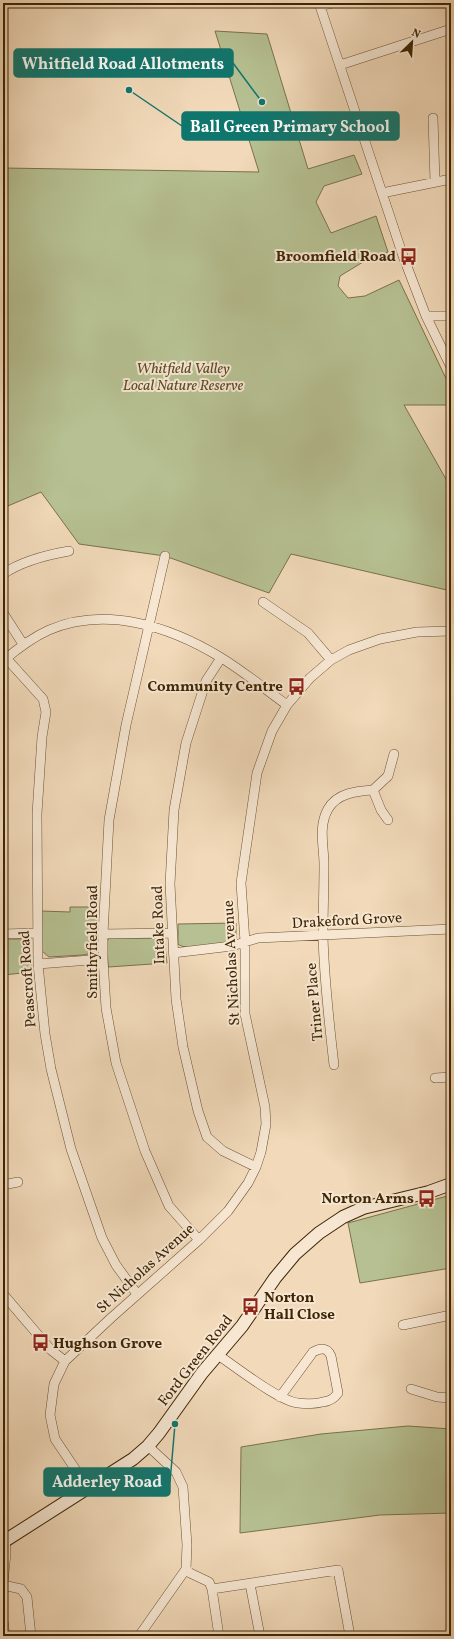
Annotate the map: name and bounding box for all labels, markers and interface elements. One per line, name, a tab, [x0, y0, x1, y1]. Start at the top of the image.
north arrow	[392, 22, 432, 62]
text: N	[409, 26, 422, 43]
callout: Whitfield Road Allotments	[14, 49, 233, 77]
text: Whitfield Road Allotments	[22, 54, 224, 76]
callout: Ball Green Primary School	[182, 112, 399, 140]
text: Ball Green Primary School	[190, 117, 391, 139]
bus stop icon: Broomfield Road	[399, 246, 419, 266]
place label: Broomfield Road	[276, 247, 396, 268]
park label: Whitfield Valley Local Nature Reserve	[123, 359, 244, 397]
bus stop icon: Community Centre	[286, 676, 306, 696]
place label: Community Centre	[147, 677, 283, 698]
street label: Smithyfield Road	[83, 885, 104, 999]
street label: Intake Road	[148, 885, 171, 965]
street label: St Nicholas Avenue	[219, 900, 246, 1026]
street label: Drakeford Grove	[291, 908, 403, 935]
street label: Peascroft Road	[15, 929, 42, 1028]
street label: Triner Place	[302, 962, 329, 1042]
bus stop icon: Norton Arms	[417, 1188, 437, 1208]
place label: Norton Arms	[321, 1189, 414, 1210]
street label: St Nicholas Avenue	[92, 1219, 200, 1319]
place label: Norton Hall Close	[264, 1288, 335, 1326]
bus stop icon: Norton Hall Close	[241, 1296, 261, 1316]
street label: Ford Green Road	[154, 1311, 239, 1411]
bus stop icon: Hughson Grove	[30, 1333, 50, 1353]
place label: Hughson Grove	[53, 1334, 162, 1355]
callout: Adderley Road	[44, 1468, 170, 1496]
text: Adderley Road	[52, 1472, 162, 1494]

